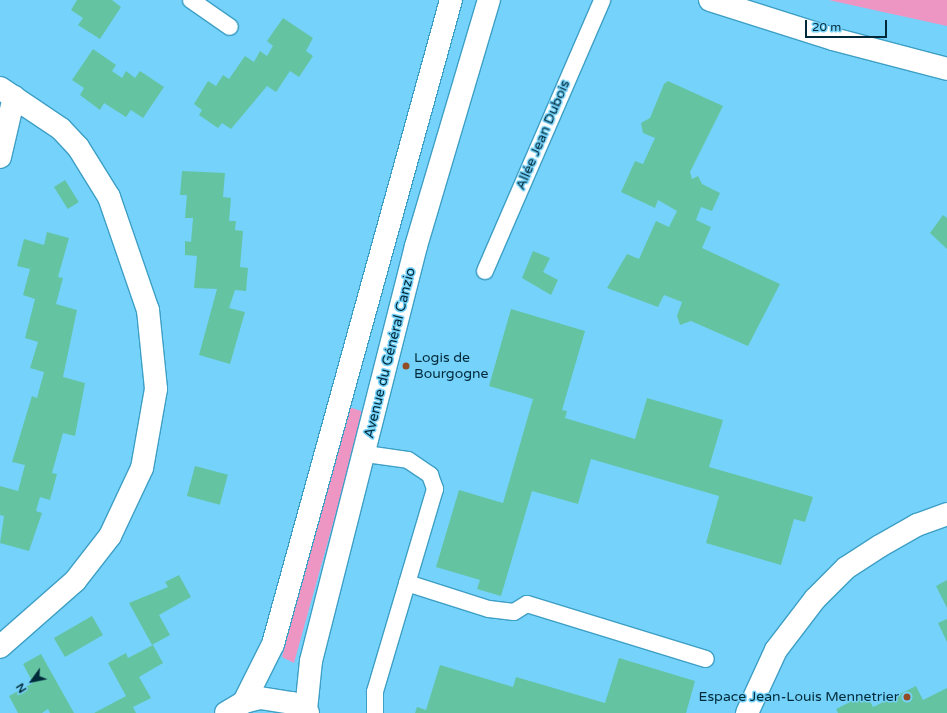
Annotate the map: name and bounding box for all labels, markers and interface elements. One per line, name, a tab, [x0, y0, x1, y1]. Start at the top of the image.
scale bar	[807, 12, 889, 38]
text: 20 m	[812, 20, 841, 34]
street label: Allée Jean Dubois	[512, 78, 574, 192]
street label: Avenue du Général Canzio	[361, 266, 419, 440]
place label: Logis de Bourgogne	[414, 350, 488, 382]
marker: Logis de Bourgogne	[401, 361, 411, 371]
north arrow	[12, 661, 52, 701]
text: N	[14, 681, 29, 695]
place label: Espace Jean-Louis Mennetrier	[699, 689, 899, 705]
marker: Espace Jean-Louis Mennetrier	[902, 692, 912, 702]

